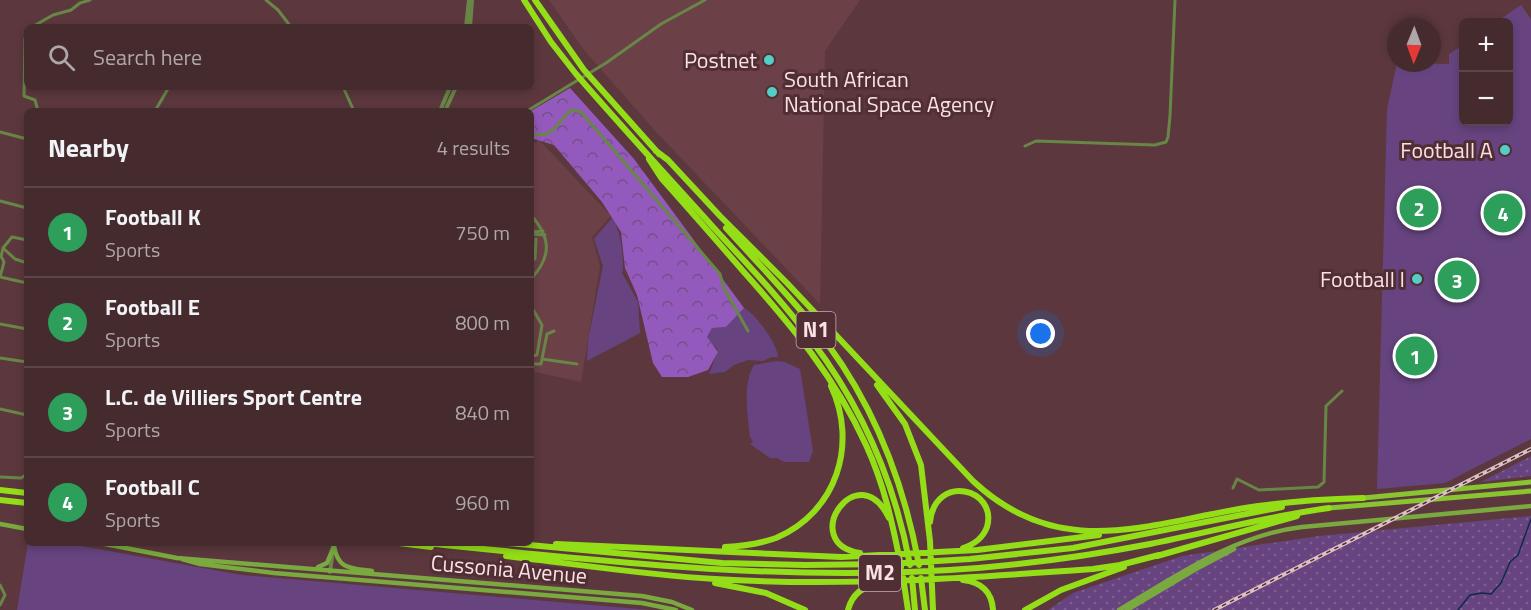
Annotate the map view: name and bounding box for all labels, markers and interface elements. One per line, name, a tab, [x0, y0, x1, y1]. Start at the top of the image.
north arrow	[1387, 18, 1441, 72]
map controls	[1459, 18, 1513, 126]
button: +	[1459, 18, 1513, 72]
search box	[24, 24, 534, 90]
text: Search here	[93, 40, 202, 74]
icon: search	[45, 41, 78, 74]
place label: Postnet	[684, 43, 757, 77]
marker: Postnet	[762, 53, 776, 67]
place label: South African National Space Agency	[784, 62, 994, 121]
button: −	[1459, 72, 1513, 126]
marker: South African National Space Agency	[765, 85, 779, 99]
text: Nearby	[48, 128, 129, 167]
text: 4 results	[437, 132, 510, 163]
place label: Football A	[1400, 133, 1493, 167]
marker: Football A	[1498, 143, 1512, 157]
pin: 2	[1400, 186, 1438, 230]
pin: 4	[1484, 190, 1522, 236]
text: Football K	[105, 200, 201, 234]
text: 1	[62, 217, 73, 248]
text: 750 m	[455, 217, 510, 248]
text: Sports	[105, 234, 160, 265]
pin: 3	[1438, 258, 1476, 302]
place label: Football I	[1320, 262, 1405, 296]
marker: Football I	[1410, 272, 1424, 286]
text: Football E	[105, 290, 200, 324]
text: 2	[62, 307, 73, 338]
text: 800 m	[455, 307, 510, 338]
road number: N1	[796, 312, 836, 348]
your location	[1026, 319, 1055, 348]
text: Sports	[105, 324, 160, 355]
pin: 1	[1396, 334, 1434, 378]
text: L.C. de Villiers Sport Centre	[105, 380, 362, 414]
text: 3	[62, 397, 73, 428]
text: 840 m	[455, 397, 510, 428]
text: Sports	[105, 414, 160, 445]
text: Football C	[105, 470, 200, 504]
text: 4	[62, 487, 73, 518]
text: 960 m	[455, 487, 510, 518]
text: Sports	[105, 504, 160, 535]
street label: Cussonia Avenue	[429, 545, 589, 593]
road number: M2	[859, 555, 901, 591]

